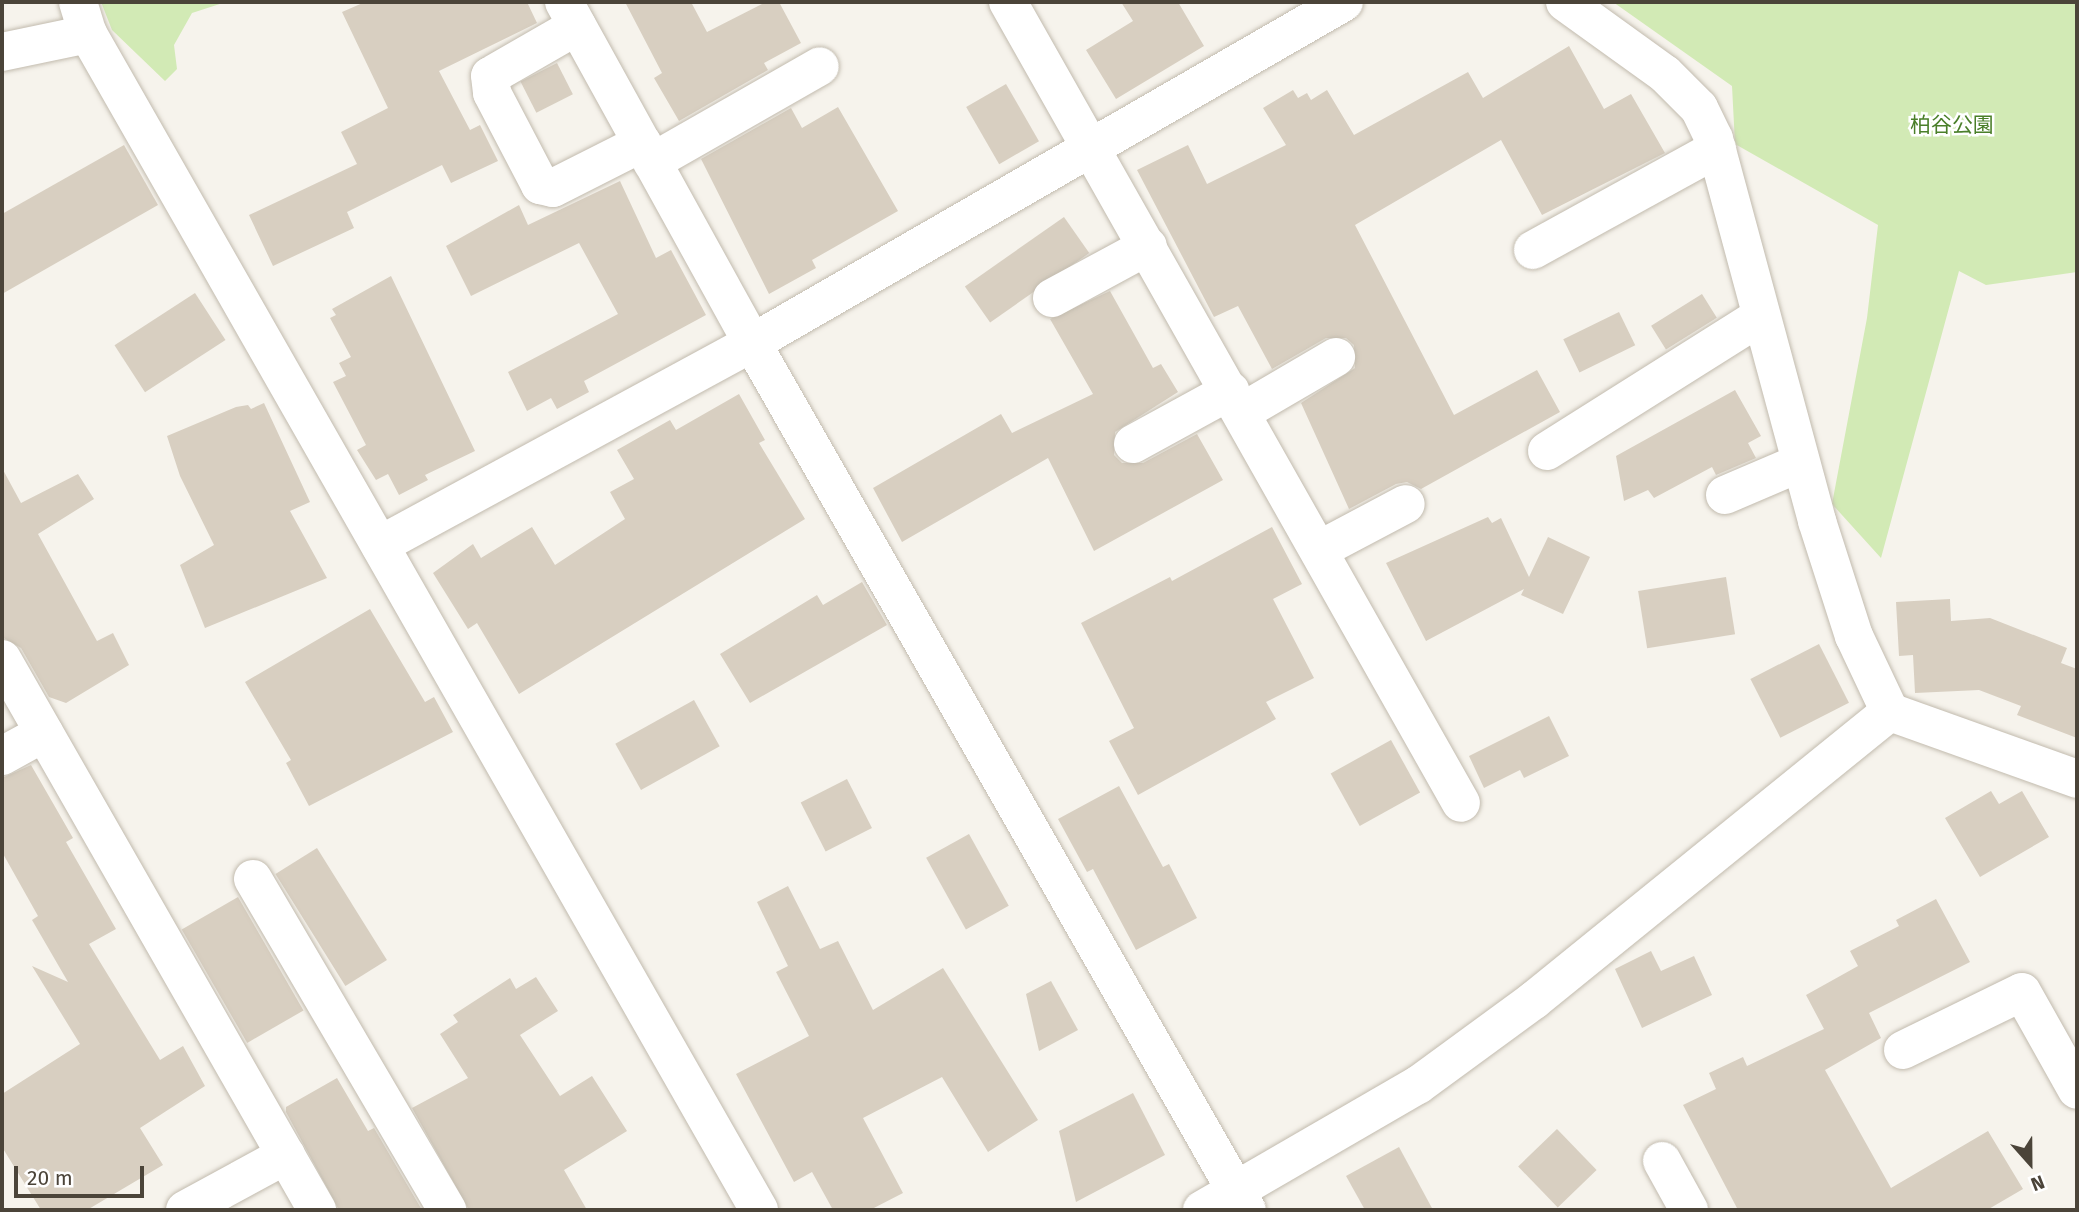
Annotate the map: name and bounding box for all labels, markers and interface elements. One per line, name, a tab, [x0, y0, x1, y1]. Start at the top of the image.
park label: 柏谷公園	[1910, 112, 1994, 138]
north arrow	[1995, 1128, 2065, 1198]
scale bar	[18, 1152, 147, 1196]
text: 20 m	[27, 1165, 73, 1191]
text: N	[2028, 1170, 2048, 1196]

